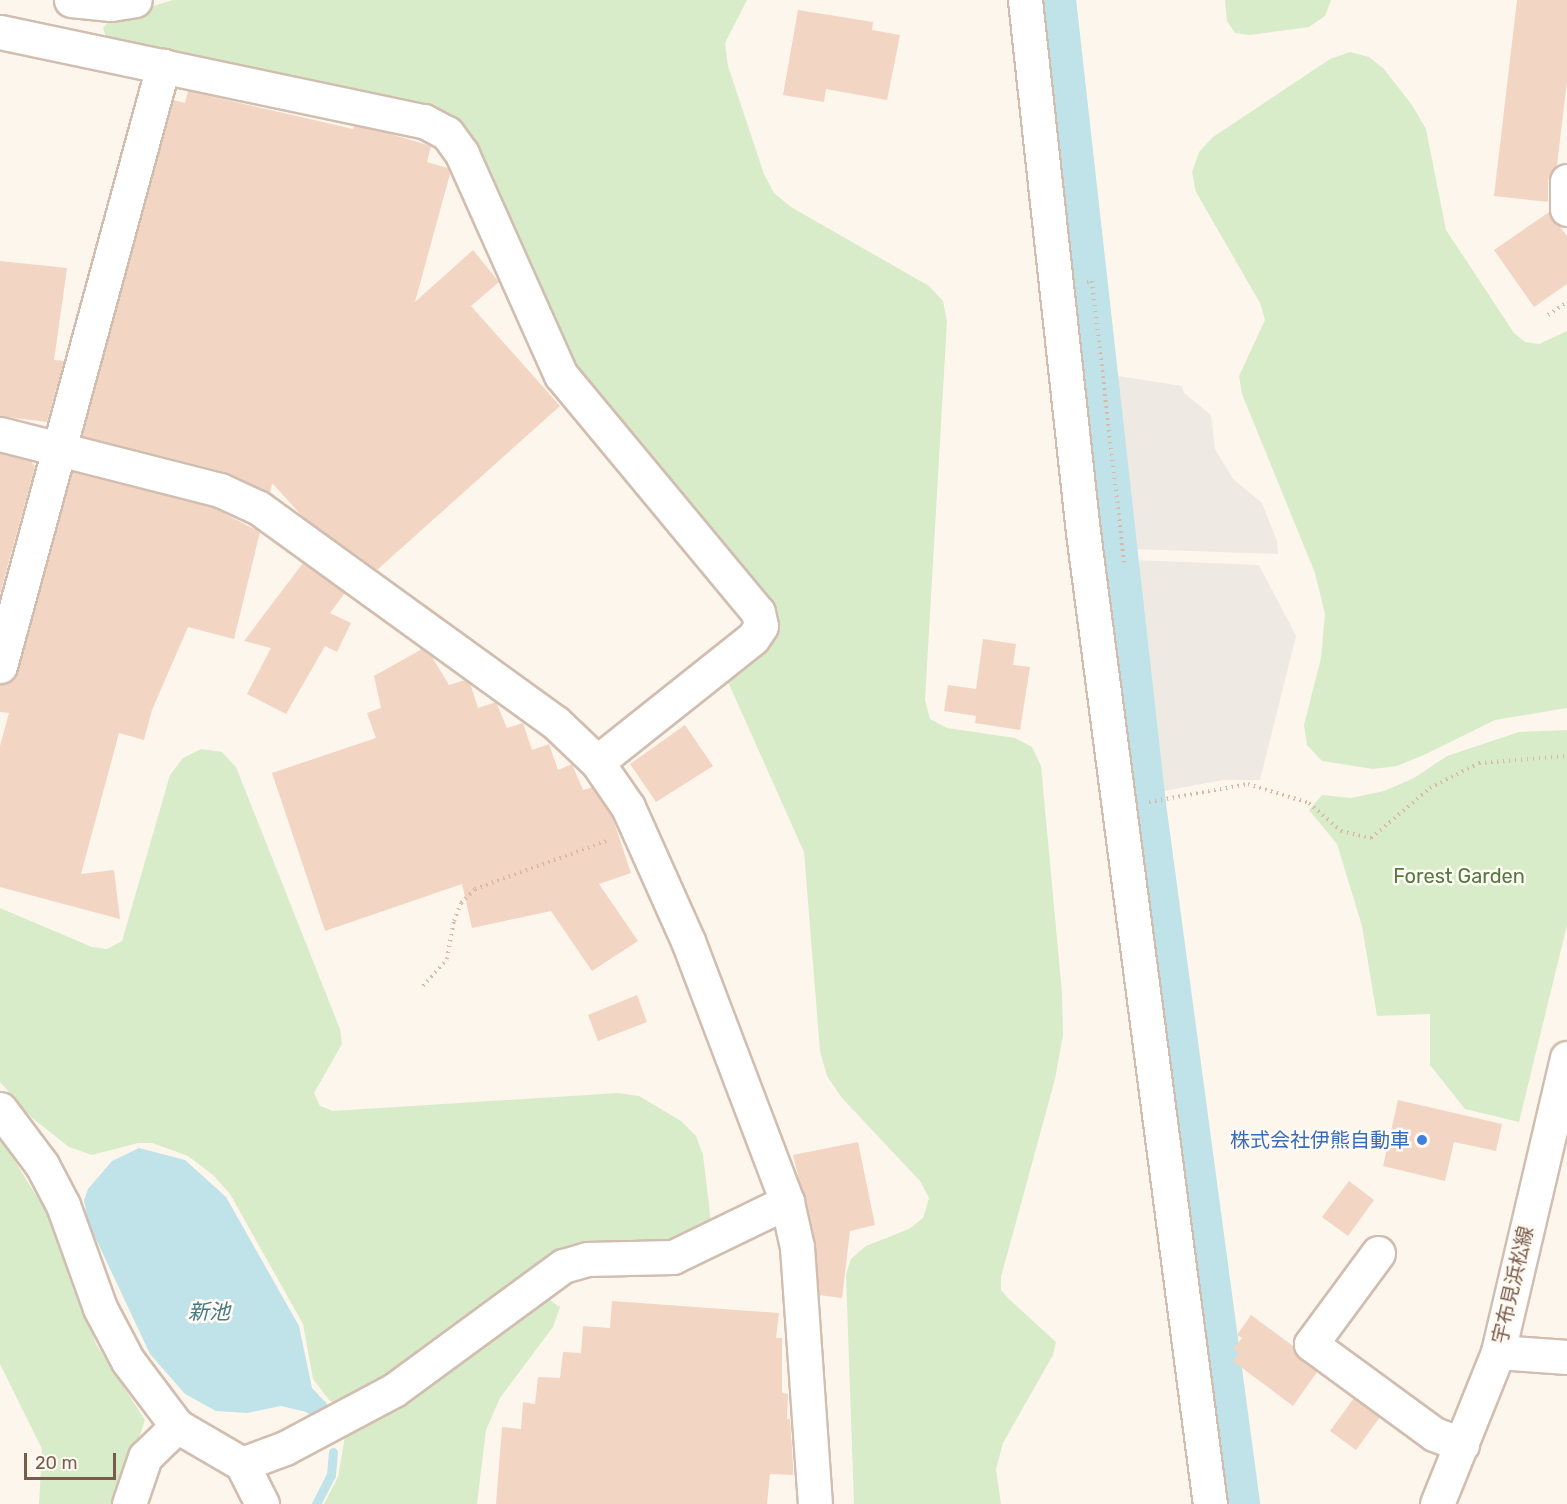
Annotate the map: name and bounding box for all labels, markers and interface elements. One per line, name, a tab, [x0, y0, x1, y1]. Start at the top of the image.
park label: Forest Garden	[1393, 864, 1525, 888]
place label: 株式会社伊熊自動車	[1230, 1128, 1410, 1152]
marker: 株式会社伊熊自動車	[1415, 1133, 1429, 1147]
street label: 宇布見浜松線	[1488, 1224, 1538, 1346]
water label: 新池	[188, 1299, 230, 1325]
scale bar	[27, 1441, 118, 1479]
text: 20 m	[35, 1452, 77, 1474]

